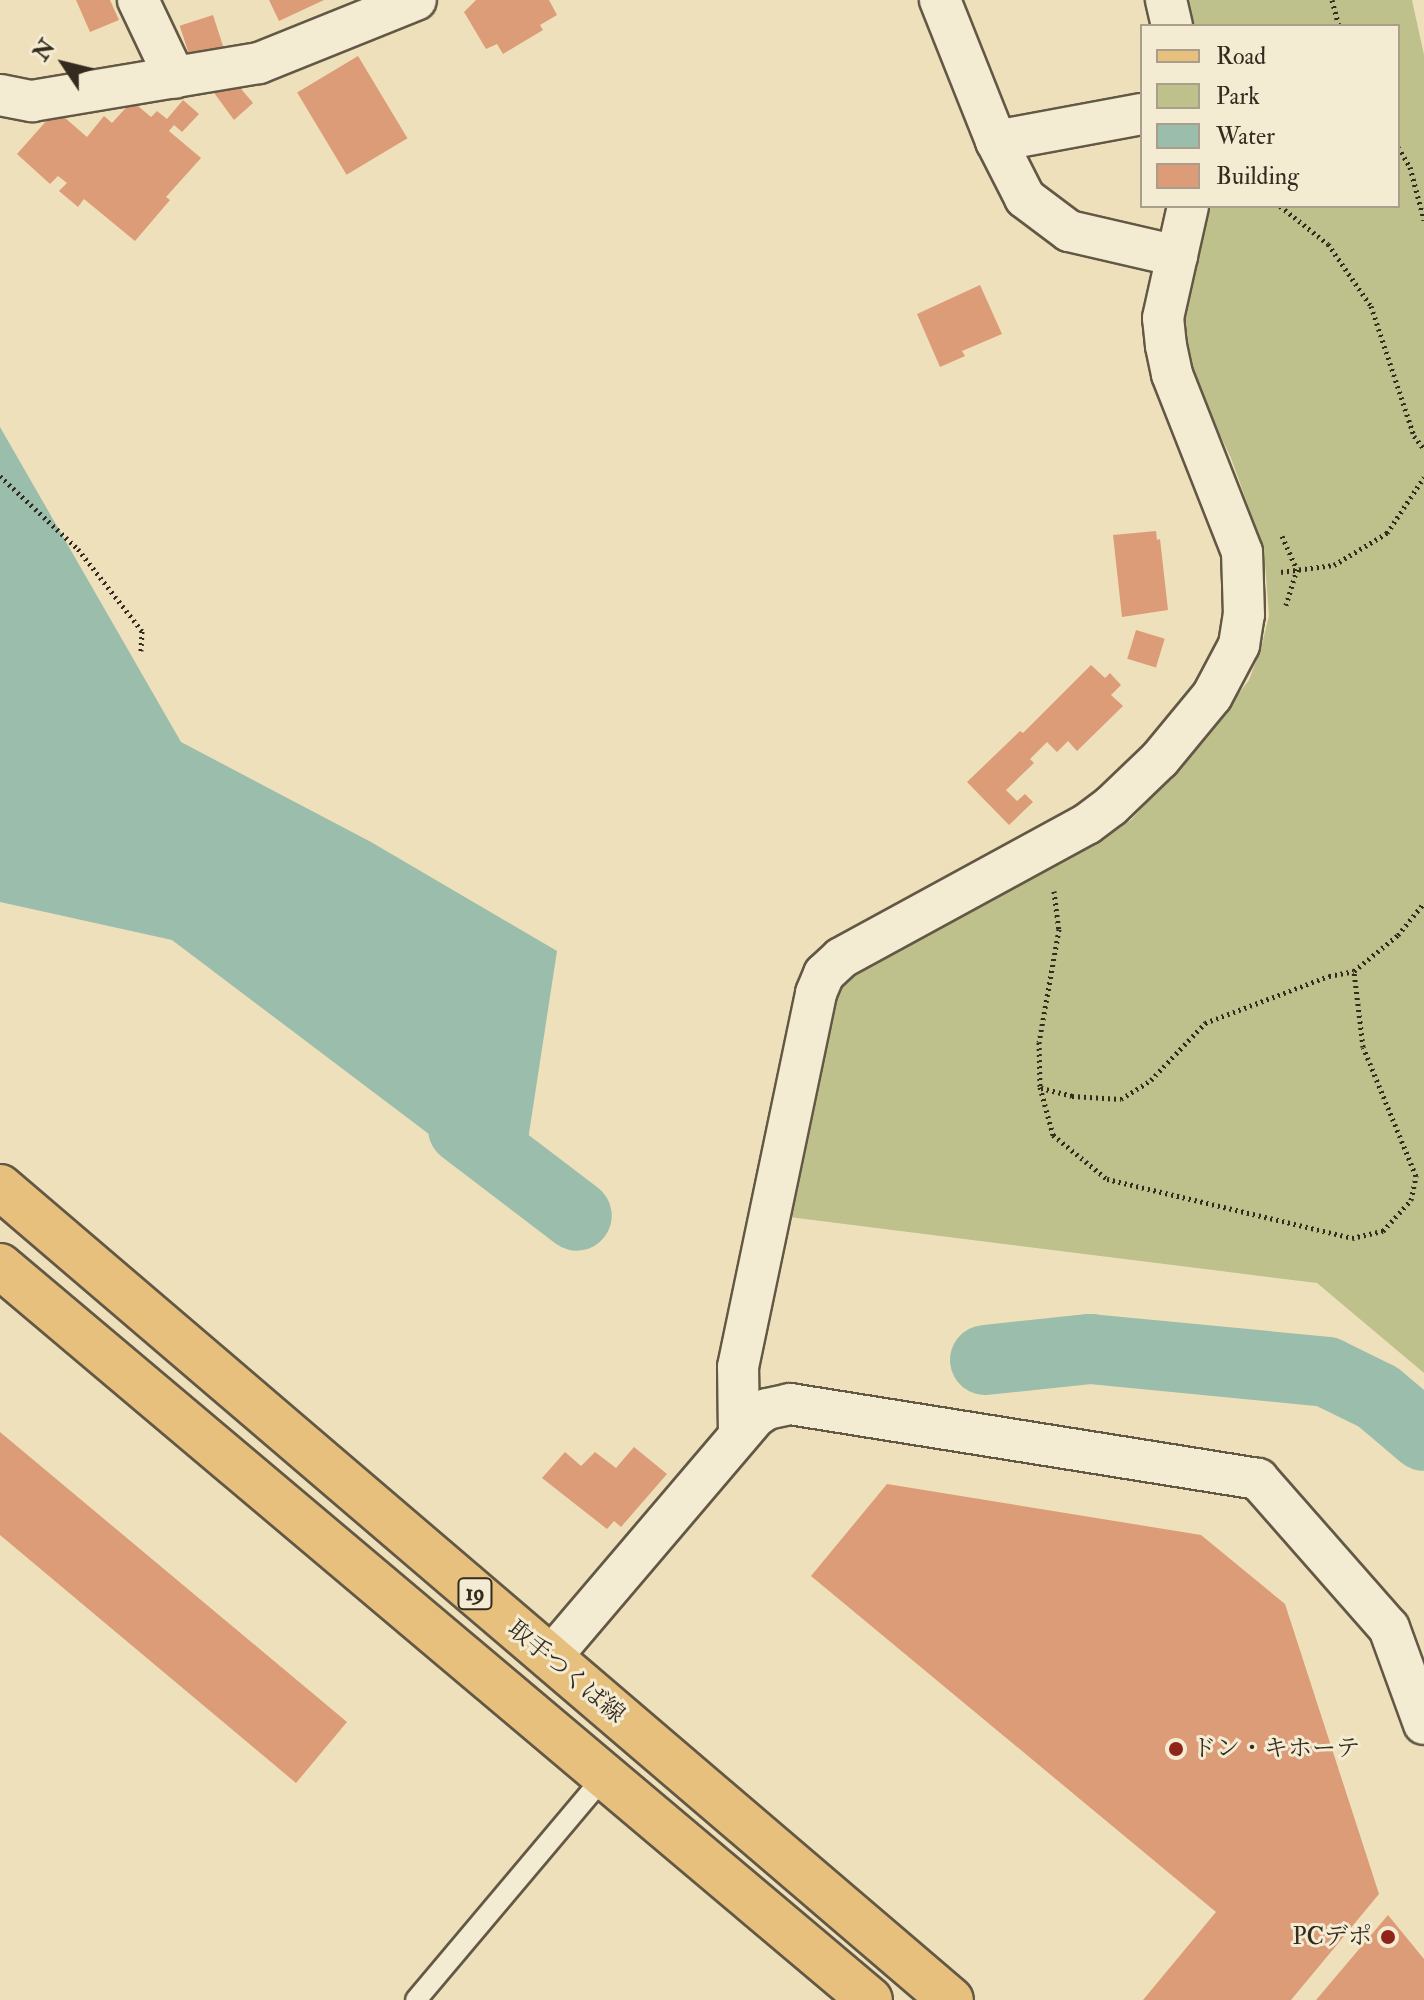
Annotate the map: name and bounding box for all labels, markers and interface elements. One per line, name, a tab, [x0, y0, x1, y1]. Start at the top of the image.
north arrow	[24, 24, 104, 104]
legend	[1140, 24, 1400, 208]
text: N	[27, 34, 61, 66]
text: Road	[1216, 41, 1266, 72]
text: Park	[1216, 81, 1260, 112]
text: Water	[1216, 121, 1275, 152]
text: Building	[1216, 161, 1299, 192]
road number: 19	[457, 1576, 493, 1612]
street label: 取手つくば線	[502, 1615, 630, 1729]
place label: ドン・キホーテ	[1192, 1735, 1360, 1763]
marker: ドン・キホーテ	[1167, 1740, 1185, 1758]
place label: PCデポ	[1292, 1923, 1372, 1951]
marker: PCデポ	[1379, 1928, 1397, 1946]

